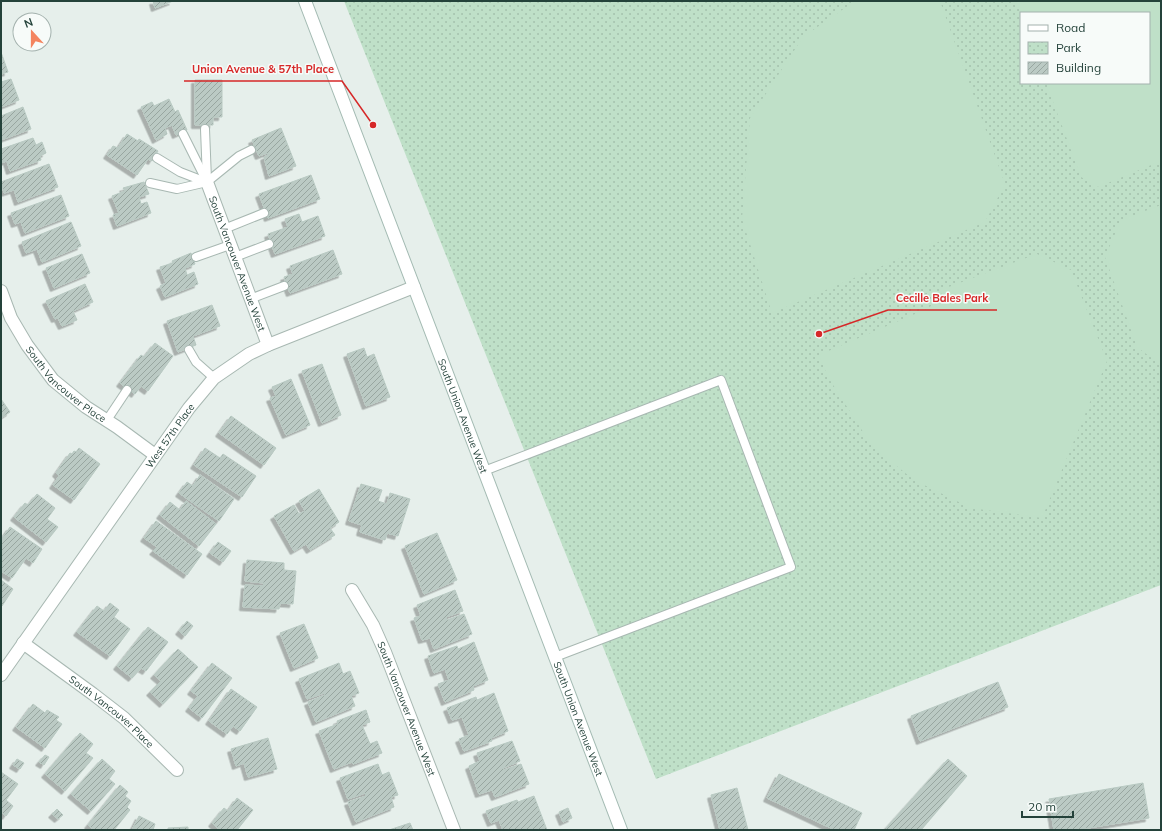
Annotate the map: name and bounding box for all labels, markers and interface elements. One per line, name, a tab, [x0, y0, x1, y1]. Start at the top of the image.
north arrow	[12, 12, 52, 52]
legend	[1020, 12, 1150, 84]
text: N	[22, 15, 35, 31]
text: Road	[1056, 20, 1085, 35]
text: Park	[1056, 40, 1082, 55]
callout: Union Avenue & 57th Place	[184, 58, 342, 81]
text: Building	[1056, 60, 1101, 75]
text: Union Avenue & 57th Place	[192, 62, 334, 76]
street label: South Vancouver Avenue West	[206, 194, 269, 333]
callout: Cecille Bales Park	[888, 287, 997, 310]
text: Cecille Bales Park	[896, 291, 989, 305]
street label: South Vancouver Place	[23, 343, 109, 425]
street label: South Union Avenue West	[435, 357, 491, 475]
street label: West 57th Place	[142, 400, 197, 470]
street label: South Vancouver Avenue West	[375, 639, 439, 778]
street label: South Union Avenue West	[551, 660, 606, 778]
street label: South Vancouver Place	[67, 672, 157, 750]
scale bar	[1022, 793, 1073, 819]
text: 20 m	[1028, 799, 1056, 814]

